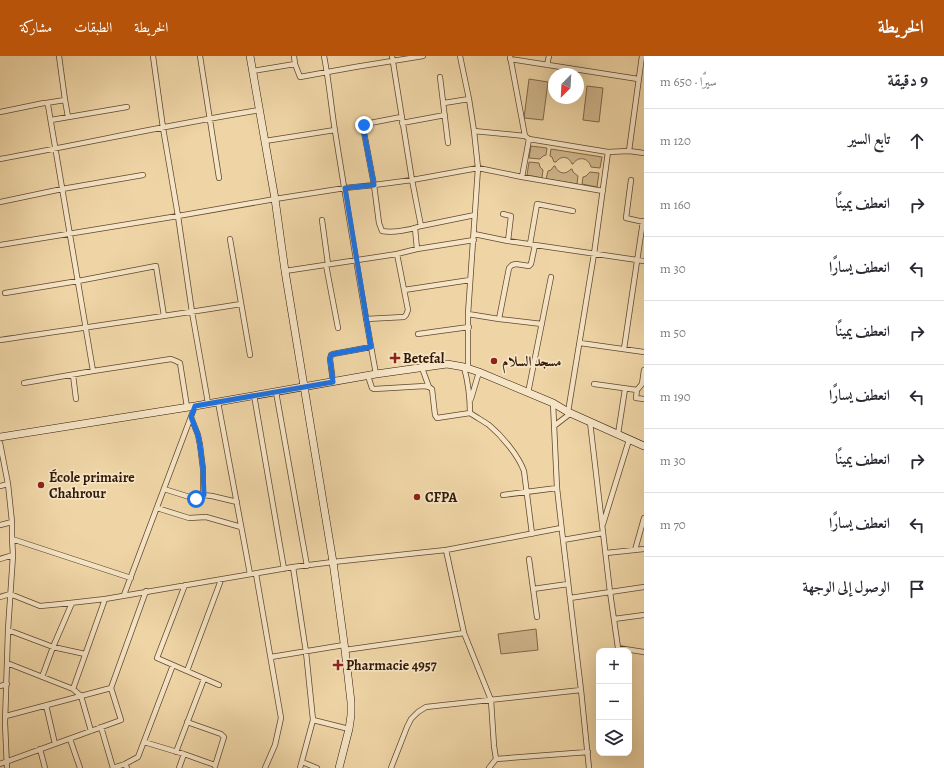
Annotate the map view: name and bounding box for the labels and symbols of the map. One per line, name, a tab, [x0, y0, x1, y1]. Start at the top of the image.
north arrow	[548, 68, 584, 104]
route end	[355, 116, 373, 134]
place label: Betefal	[403, 349, 445, 368]
place label: مسجد السلام	[502, 352, 561, 374]
marker: Betefal	[390, 353, 400, 363]
marker: مسجد السلام	[489, 356, 499, 366]
place label: École primaire Chahrour	[49, 468, 135, 503]
marker: École primaire Chahrour	[36, 480, 46, 490]
place label: CFPA	[425, 488, 458, 507]
route start	[187, 490, 205, 508]
marker: CFPA	[412, 492, 422, 502]
place label: Pharmacie 4957	[346, 656, 437, 675]
marker: Pharmacie 4957	[333, 660, 343, 670]

